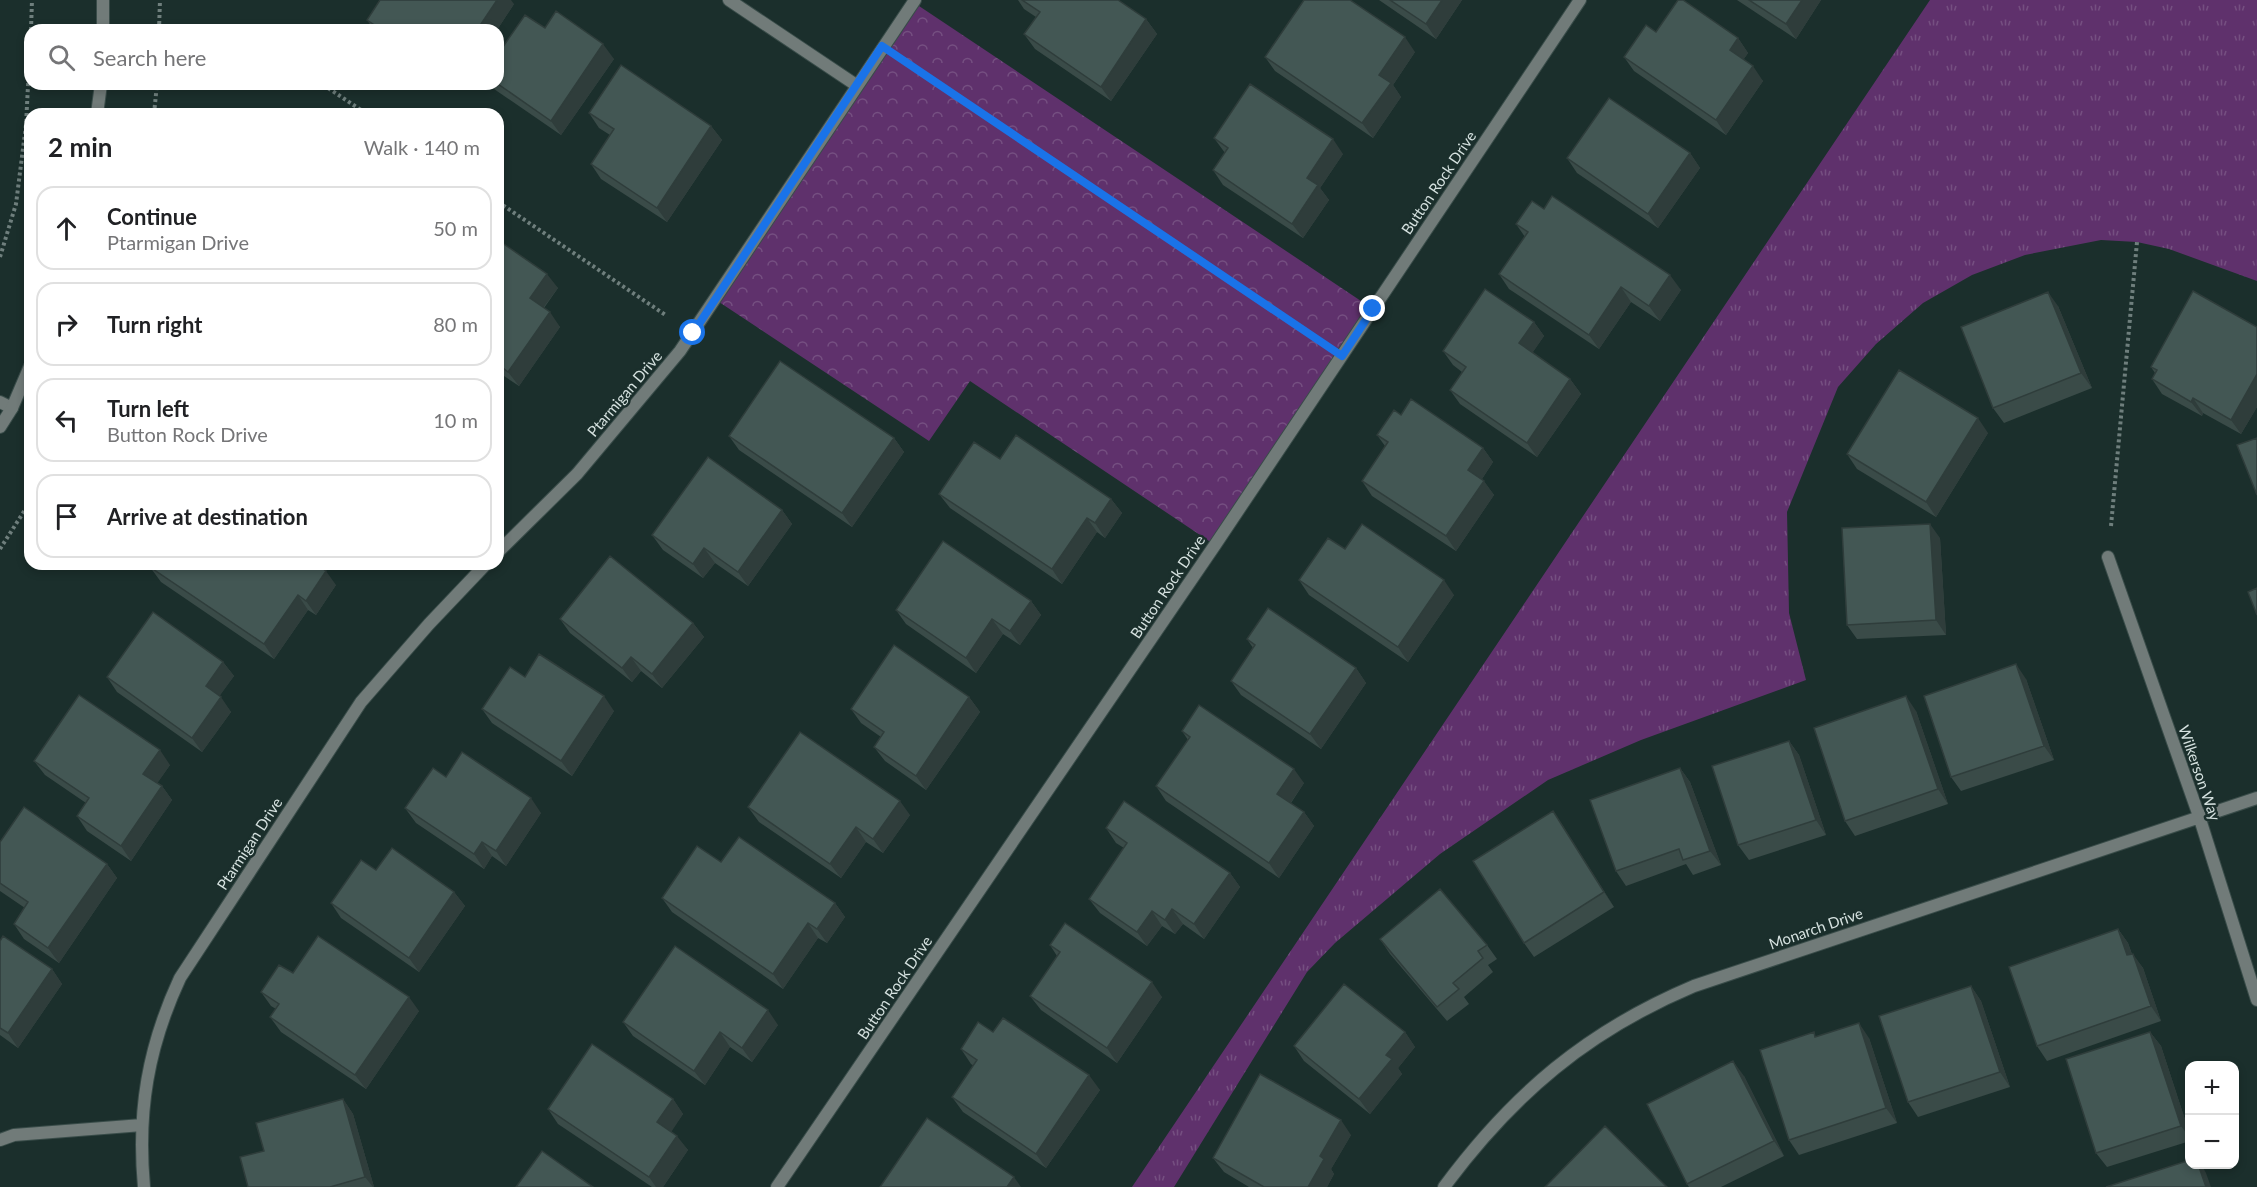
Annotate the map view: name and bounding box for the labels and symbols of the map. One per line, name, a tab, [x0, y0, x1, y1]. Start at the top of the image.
street label: Button Rock Drive	[1397, 127, 1479, 237]
route end	[1359, 295, 1385, 321]
route start	[679, 319, 705, 345]
street label: Ptarmigan Drive	[583, 347, 665, 440]
street label: Button Rock Drive	[1126, 531, 1208, 641]
street label: Wilkerson Way	[2175, 723, 2225, 823]
street label: Ptarmigan Drive	[213, 794, 286, 893]
street label: Monarch Drive	[1766, 904, 1865, 953]
street label: Button Rock Drive	[853, 932, 935, 1042]

